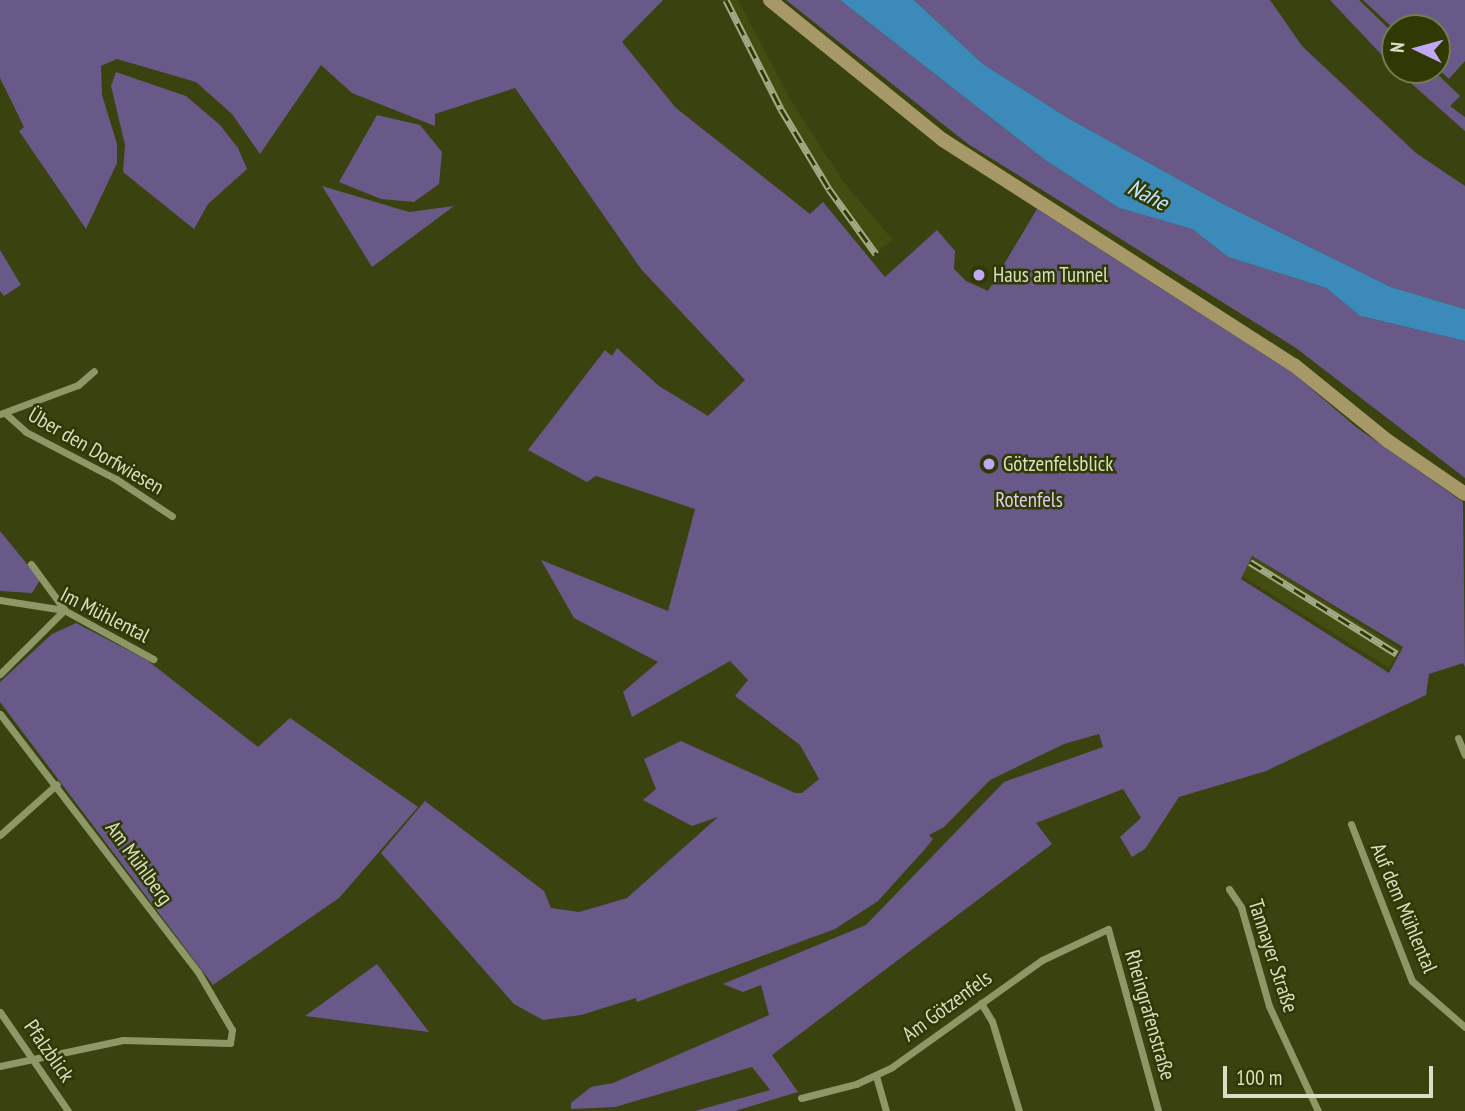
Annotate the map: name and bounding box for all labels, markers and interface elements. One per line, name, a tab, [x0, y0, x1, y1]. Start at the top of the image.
north arrow	[1381, 14, 1451, 84]
text: N	[1385, 41, 1409, 54]
water label: Nahe	[1123, 173, 1173, 217]
place label: Haus am Tunnel	[993, 262, 1109, 288]
marker: Haus am Tunnel	[971, 267, 987, 283]
street label: Über den Dorfwiesen	[24, 402, 168, 500]
place label: Götzenfelsblick	[1003, 451, 1113, 477]
marker: Götzenfelsblick	[981, 456, 997, 472]
park label: Rotenfels	[995, 487, 1063, 513]
street label: Im Mühlental	[56, 582, 154, 648]
street label: Am Mühlberg	[100, 816, 178, 910]
street label: Auf dem Mühlental	[1365, 839, 1443, 977]
street label: Tannayer Straße	[1243, 896, 1303, 1016]
street label: Rheingrafenstraße	[1119, 947, 1181, 1083]
street label: Am Götzenfels	[897, 965, 997, 1047]
street label: Pfalzblick	[19, 1015, 79, 1087]
scale bar	[1227, 1052, 1437, 1096]
text: 100 m	[1236, 1064, 1282, 1091]

